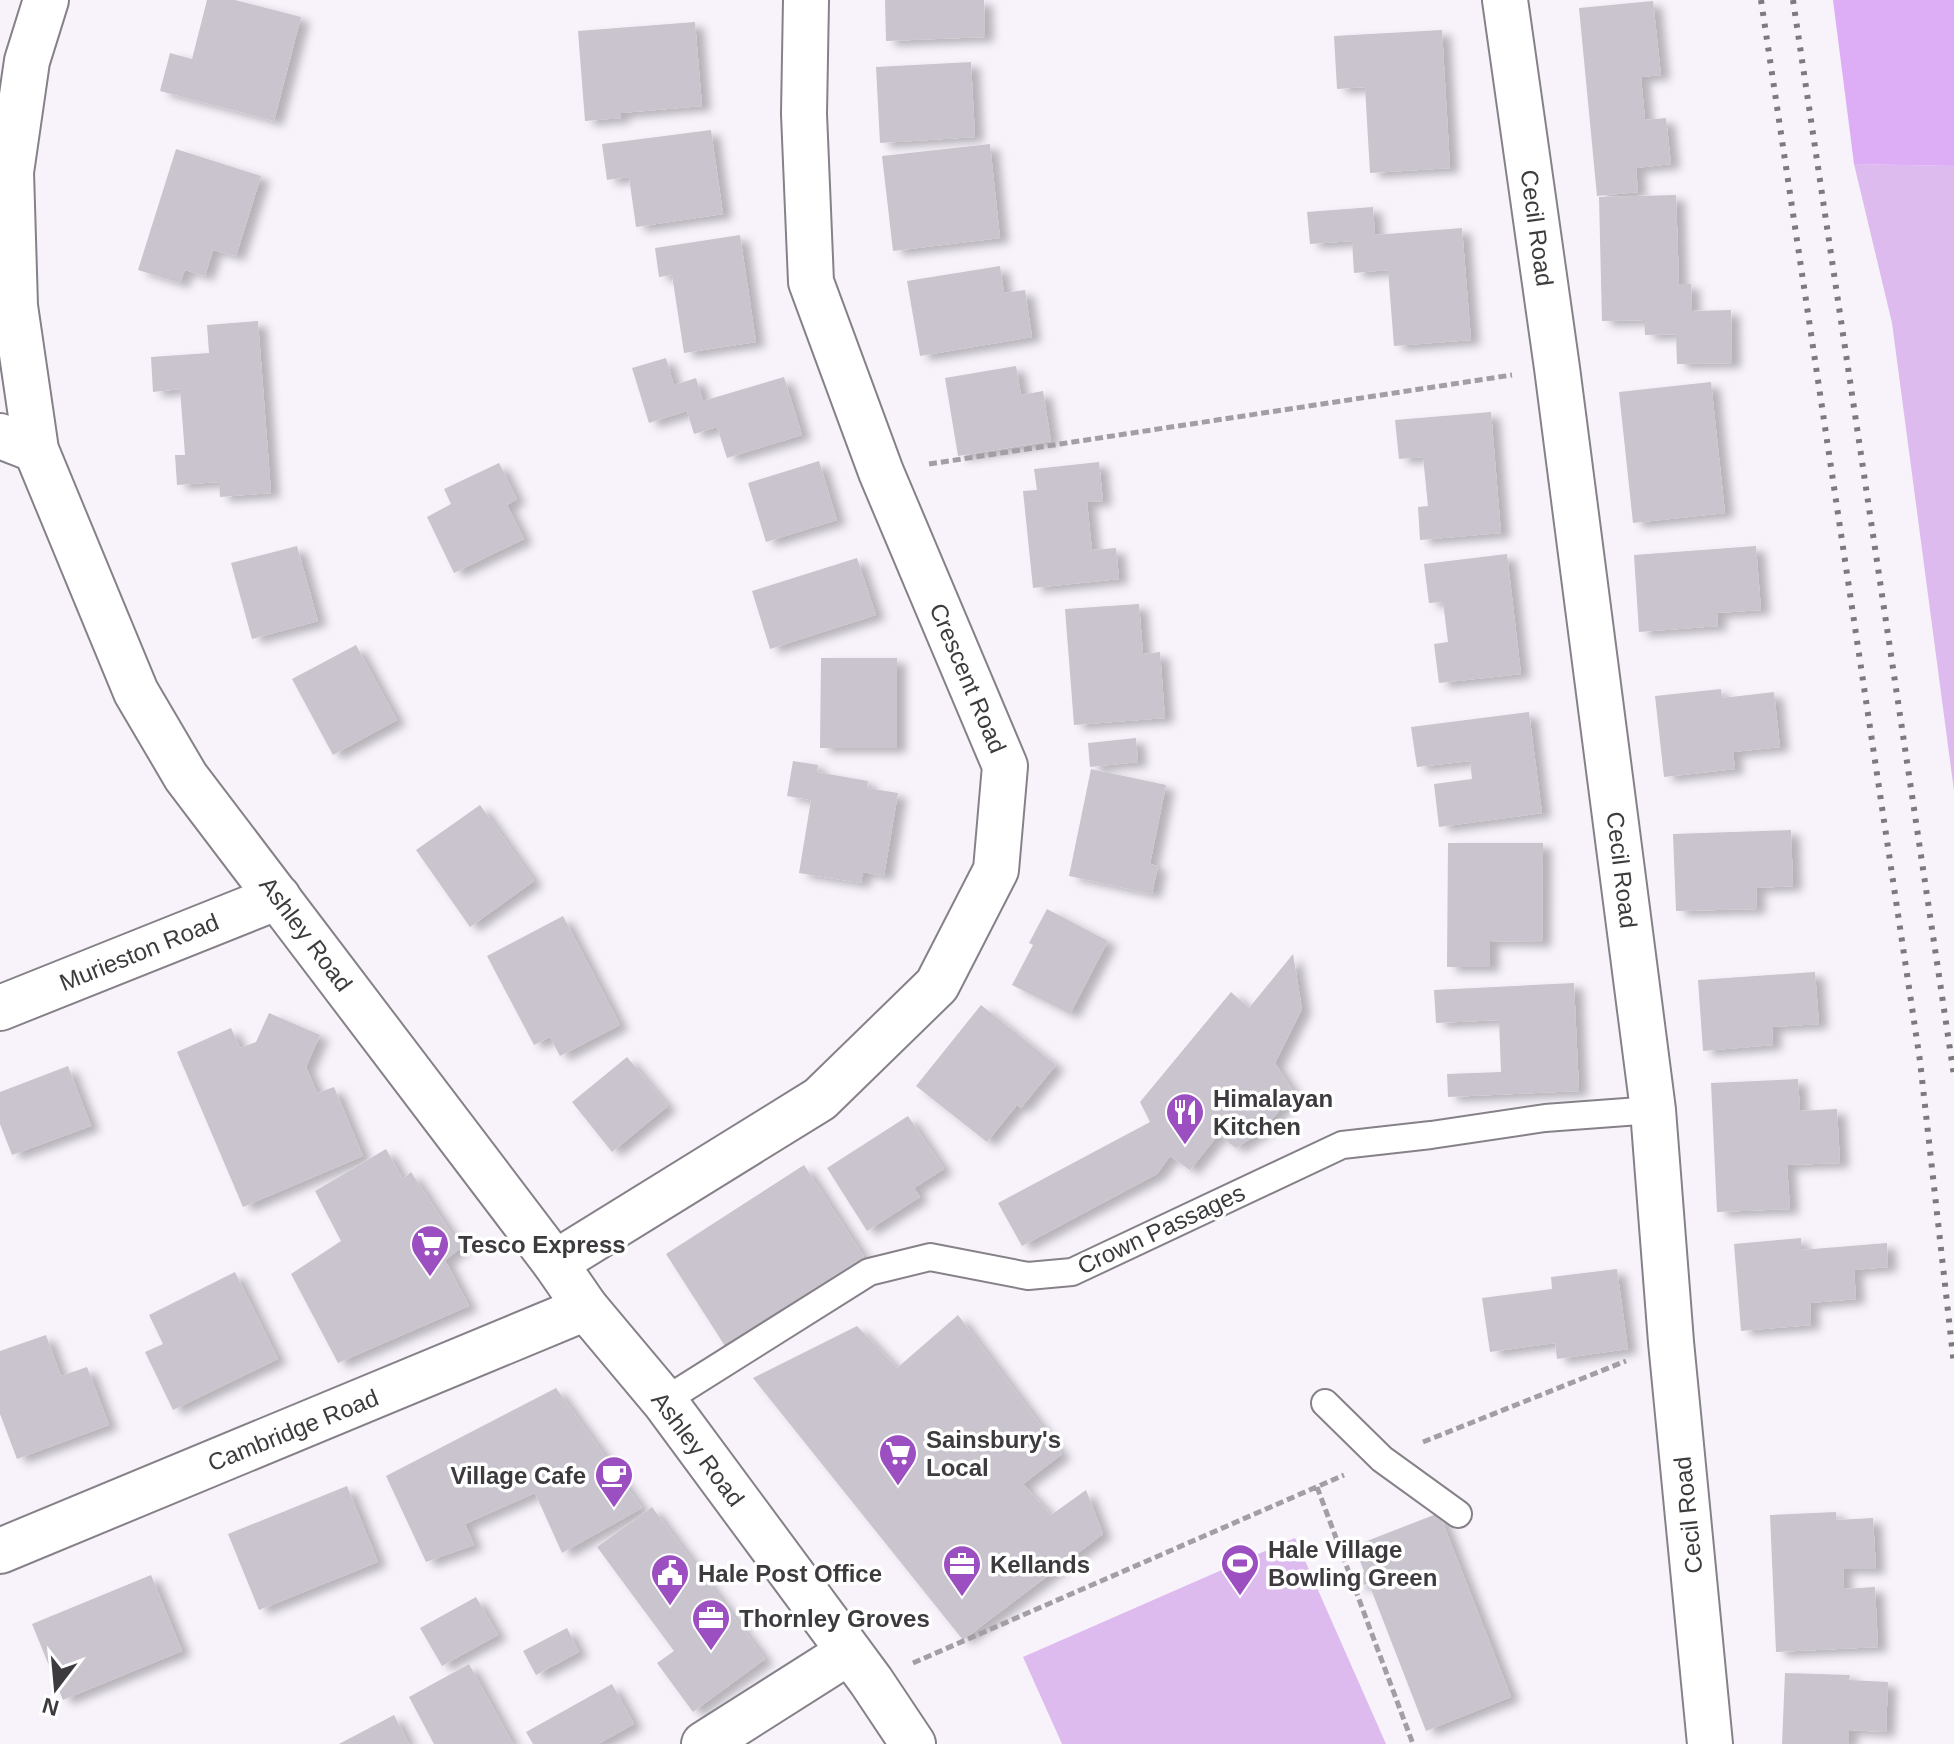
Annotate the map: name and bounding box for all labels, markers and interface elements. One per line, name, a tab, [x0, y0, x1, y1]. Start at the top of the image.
street label: Cecil Road	[1515, 168, 1559, 288]
street label: Crescent Road	[924, 599, 1012, 757]
street label: Cecil Road	[1601, 810, 1643, 930]
street label: Ashley Road	[254, 872, 358, 996]
street label: Murieston Road	[55, 908, 223, 996]
place label: Himalayan Kitchen	[1213, 1085, 1333, 1140]
restaurant icon: Himalayan Kitchen	[1164, 1091, 1206, 1146]
street label: Crown Passages	[1073, 1178, 1249, 1280]
supermarket icon: Tesco Express	[409, 1223, 451, 1278]
place label: Tesco Express	[458, 1231, 626, 1258]
street label: Cambridge Road	[204, 1383, 382, 1477]
street label: Ashley Road	[646, 1387, 750, 1511]
place label: Sainsbury's Local	[926, 1426, 1061, 1481]
supermarket icon: Sainsbury's Local	[877, 1432, 919, 1487]
cafe icon: Village Cafe	[593, 1454, 635, 1509]
street label: Cecil Road	[1668, 1455, 1708, 1575]
place label: Village Cafe	[450, 1462, 586, 1489]
place label: Hale Village Bowling Green	[1268, 1536, 1437, 1591]
sports icon: Hale Village Bowling Green	[1219, 1542, 1261, 1597]
office icon: Kellands	[941, 1543, 983, 1598]
place label: Kellands	[990, 1551, 1090, 1578]
public building icon: Hale Post Office	[649, 1552, 691, 1607]
place label: Hale Post Office	[698, 1560, 882, 1587]
office icon: Thornley Groves	[690, 1597, 732, 1652]
place label: Thornley Groves	[739, 1605, 930, 1632]
north arrow	[16, 1648, 96, 1728]
text: N	[40, 1693, 62, 1721]

